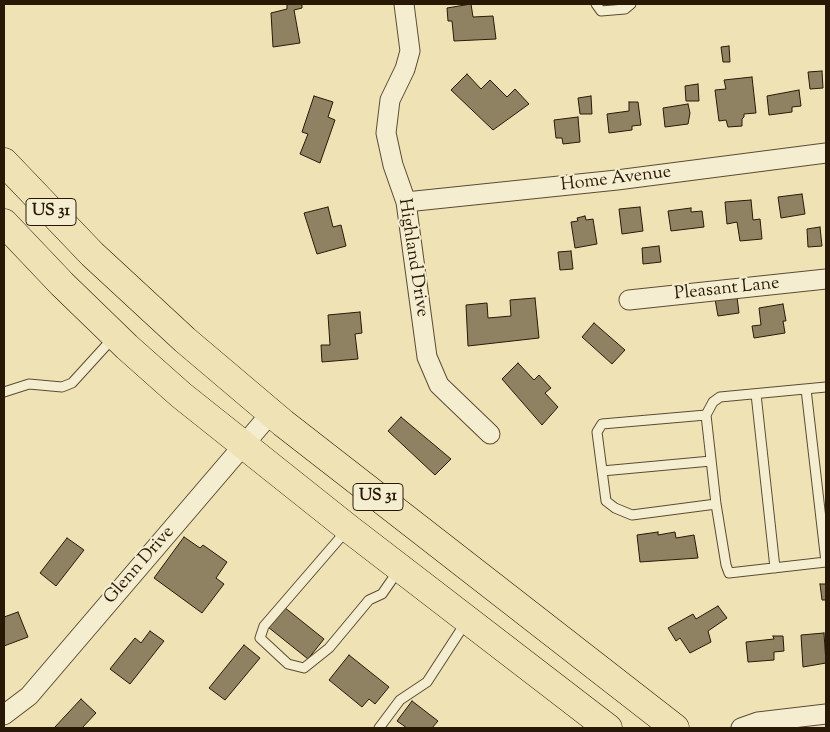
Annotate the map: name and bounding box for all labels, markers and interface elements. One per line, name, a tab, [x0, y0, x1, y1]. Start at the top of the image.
street label: Home Avenue	[560, 163, 672, 197]
street label: Highland Drive	[392, 197, 432, 319]
road number: US 31	[26, 198, 76, 226]
street label: Pleasant Lane	[673, 274, 781, 306]
road number: US 31	[353, 484, 403, 511]
street label: Glenn Drive	[100, 523, 180, 609]

